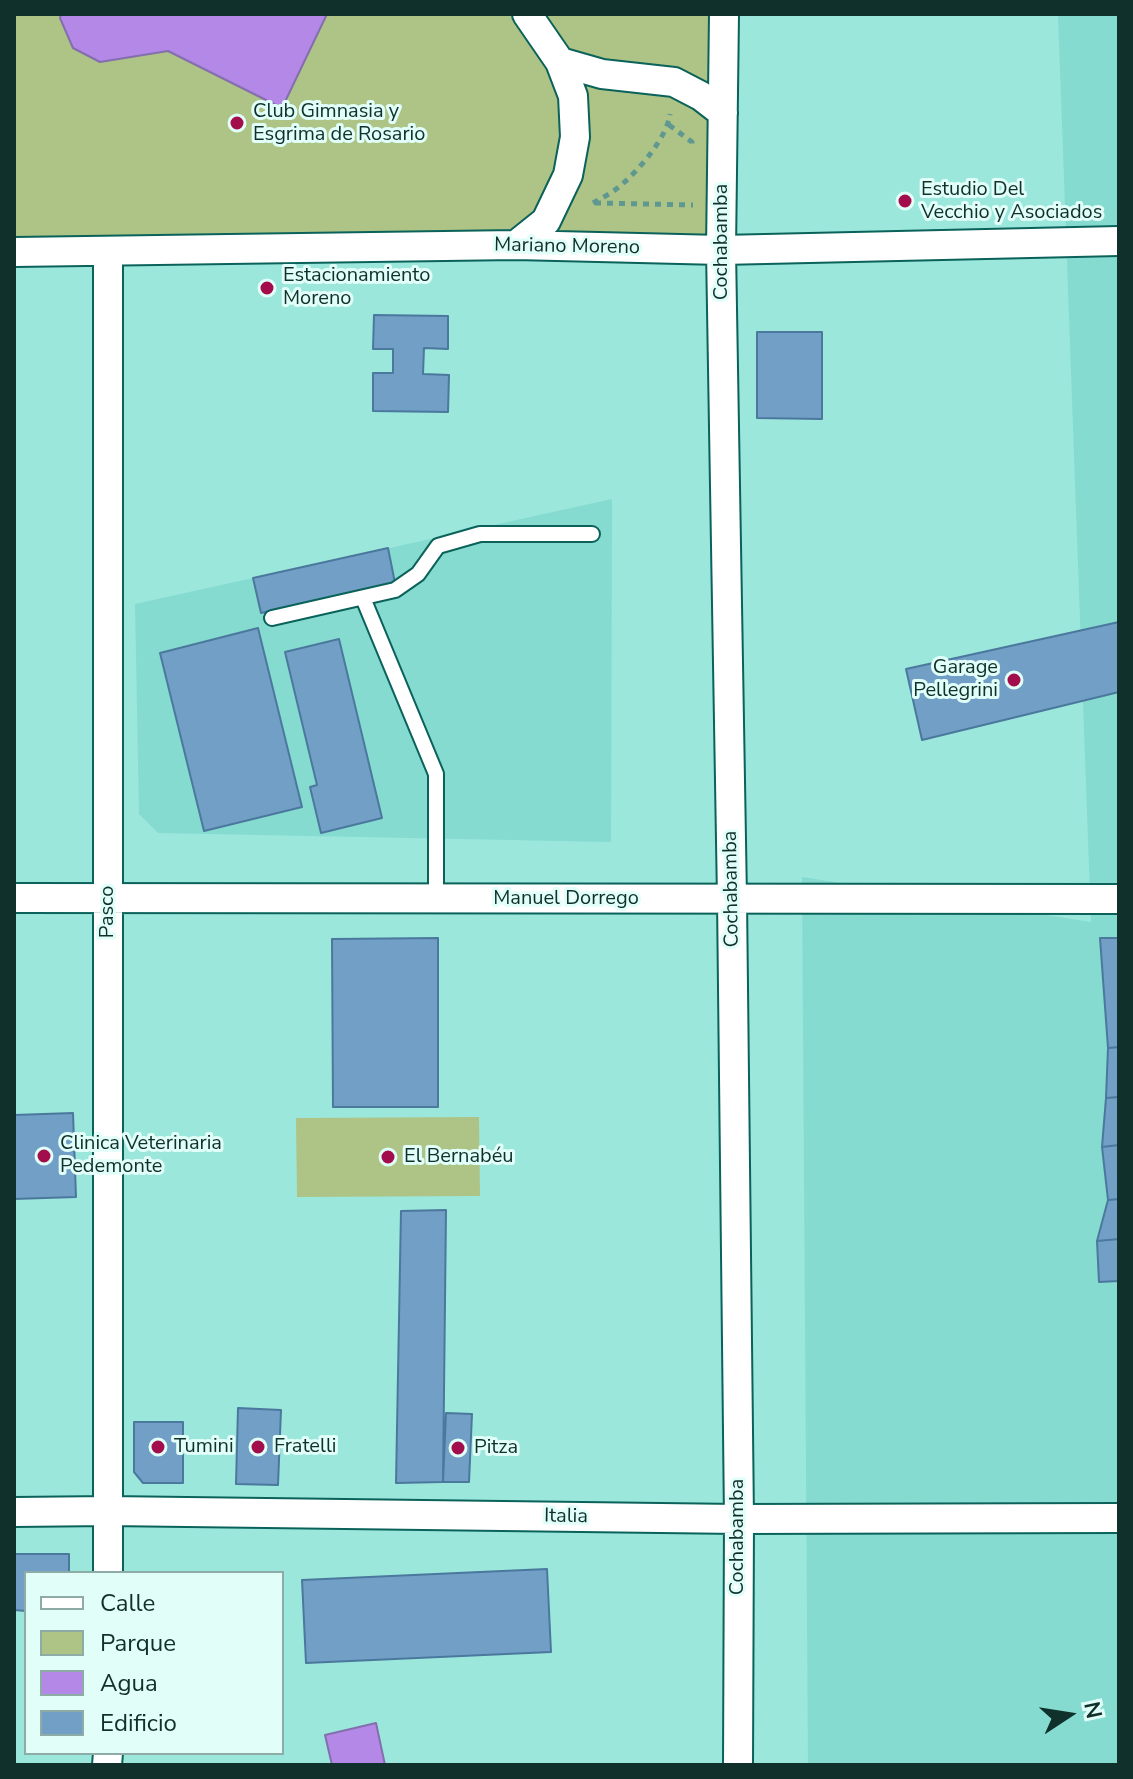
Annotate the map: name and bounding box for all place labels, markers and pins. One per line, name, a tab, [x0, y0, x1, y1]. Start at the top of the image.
place label: Club Gimnasia y Esgrima de Rosario	[253, 100, 425, 147]
marker: Club Gimnasia y Esgrima de Rosario	[228, 114, 246, 132]
place label: Estudio Del Vecchio y Asociados	[921, 178, 1102, 225]
marker: Estudio Del Vecchio y Asociados	[896, 192, 914, 210]
place label: Estacionamiento Moreno	[283, 264, 430, 311]
marker: Estacionamiento Moreno	[258, 279, 276, 297]
place label: Garage Pellegrini	[913, 656, 998, 703]
marker: Garage Pellegrini	[1005, 671, 1023, 689]
place label: Clinica Veterinaria Pedemonte	[60, 1132, 222, 1179]
place label: El Bernabéu	[404, 1145, 514, 1169]
marker: Clinica Veterinaria Pedemonte	[35, 1147, 53, 1165]
marker: El Bernabéu	[379, 1148, 397, 1166]
place label: Tumini	[174, 1435, 234, 1459]
place label: Fratelli	[274, 1435, 336, 1459]
place label: Pitza	[474, 1436, 518, 1460]
marker: Tumini	[149, 1438, 167, 1456]
marker: Fratelli	[249, 1438, 267, 1456]
marker: Pitza	[449, 1439, 467, 1457]

